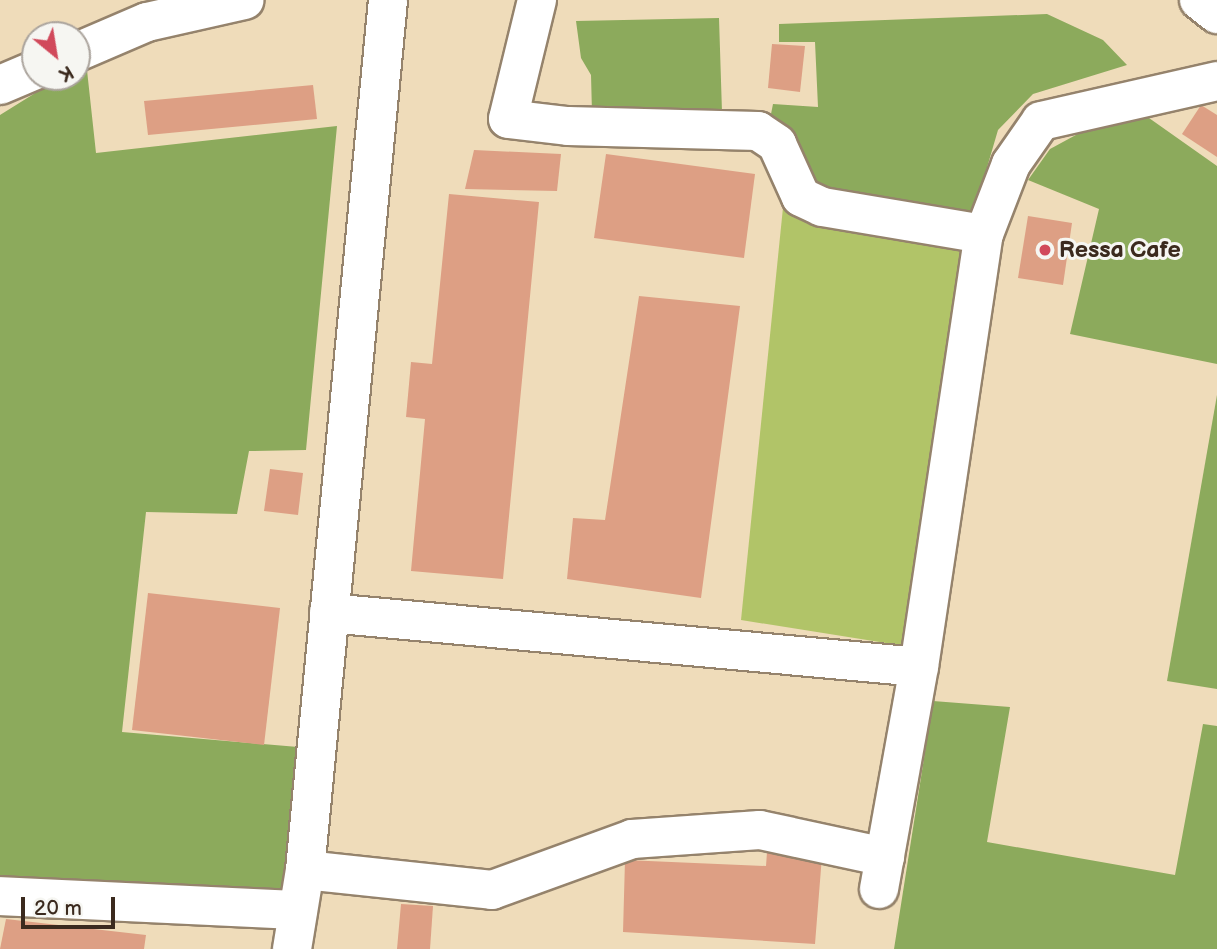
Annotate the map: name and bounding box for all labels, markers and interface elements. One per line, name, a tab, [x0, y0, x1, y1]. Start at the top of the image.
north arrow	[21, 21, 91, 91]
text: K	[54, 60, 77, 86]
place label: Ressa Cafe	[1059, 236, 1181, 264]
marker: Ressa Cafe	[1037, 242, 1053, 258]
scale bar	[24, 883, 119, 927]
text: 20 m	[34, 896, 82, 921]

